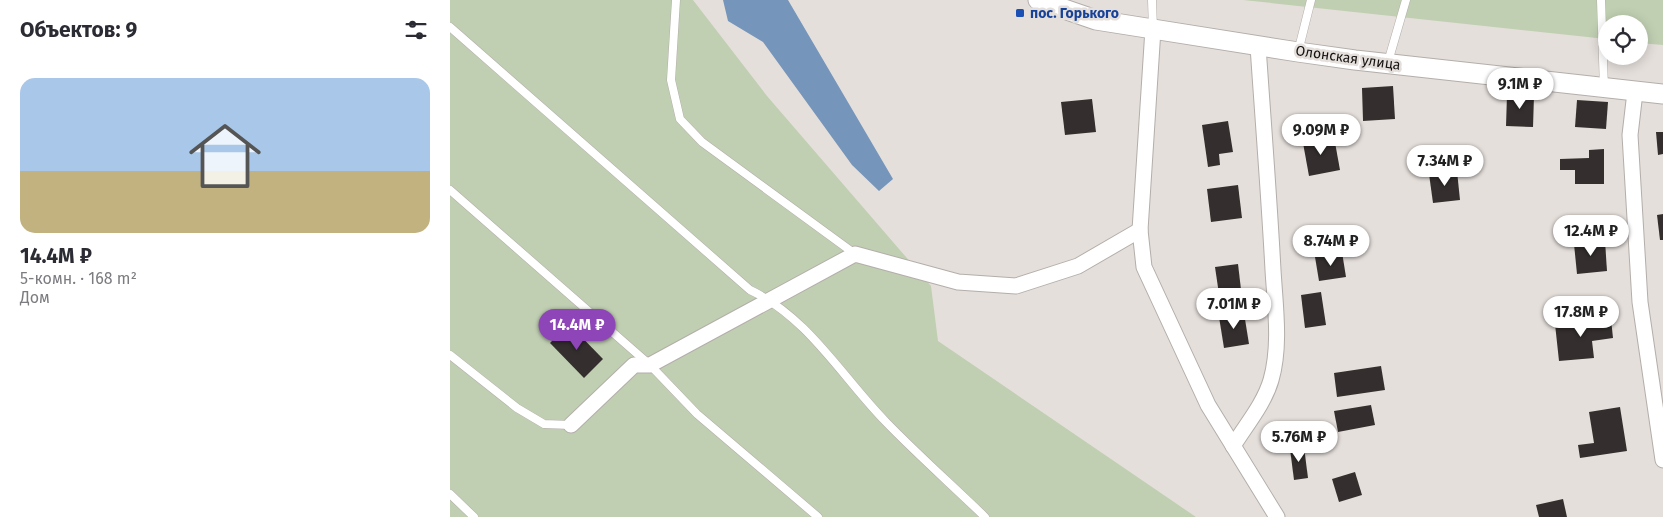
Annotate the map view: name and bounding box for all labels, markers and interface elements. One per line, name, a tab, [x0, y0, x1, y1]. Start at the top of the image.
place label: пос. Горького	[1030, 5, 1119, 22]
marker: пос. Горького	[1014, 7, 1026, 19]
map controls	[1598, 15, 1648, 65]
button: locate	[1598, 15, 1648, 65]
icon: filters	[402, 16, 430, 44]
text: Объектов: 9	[20, 17, 137, 43]
street label: Олонская улица	[1294, 42, 1402, 74]
pin: 9.1M ₽	[1479, 68, 1561, 110]
text: 9.1M ₽	[1498, 74, 1542, 93]
icon: home	[180, 111, 270, 201]
pin: 9.09M ₽	[1275, 114, 1367, 156]
text: 9.09M ₽	[1293, 120, 1349, 139]
pin: 7.34M ₽	[1399, 144, 1491, 187]
text: 7.34M ₽	[1418, 151, 1472, 170]
pin: 12.4M ₽	[1545, 214, 1637, 257]
text: 12.4M ₽	[1564, 221, 1618, 240]
pin: 8.74M ₽	[1285, 224, 1377, 267]
text: 8.74M ₽	[1304, 231, 1358, 250]
text: 14.4M ₽	[20, 243, 92, 269]
text: 5-комн. · 168 m²	[20, 269, 137, 288]
text: Дом	[20, 288, 50, 307]
pin: 7.01M ₽	[1188, 288, 1280, 330]
text: 7.01M ₽	[1207, 294, 1261, 313]
pin: 17.8M ₽	[1535, 296, 1627, 338]
text: 17.8M ₽	[1554, 302, 1608, 321]
pin: 14.4M ₽	[531, 308, 623, 351]
text: 14.4M ₽	[550, 315, 604, 334]
pin: 5.76M ₽	[1253, 420, 1345, 463]
text: 5.76M ₽	[1272, 427, 1326, 446]

